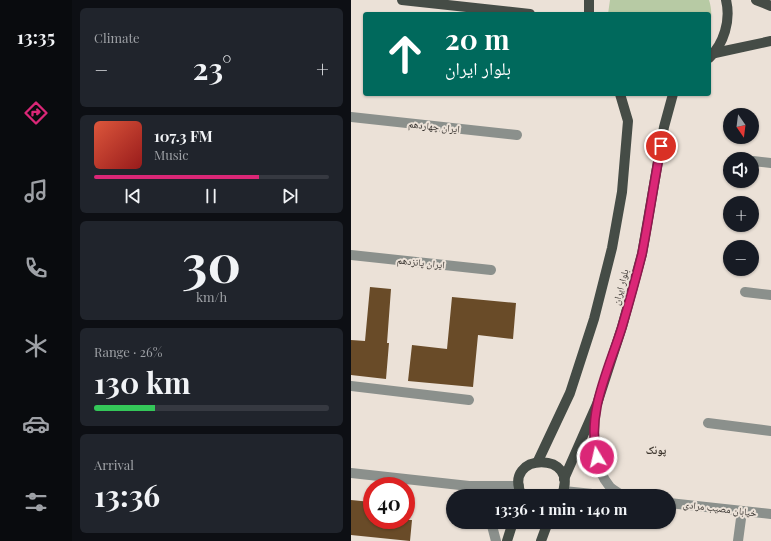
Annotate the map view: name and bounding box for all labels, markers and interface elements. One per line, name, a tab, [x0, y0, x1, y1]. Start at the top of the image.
text: 20 m	[445, 20, 510, 57]
text: 13:35	[17, 25, 55, 49]
icon: ahead	[379, 28, 431, 80]
text: Climate	[94, 29, 140, 46]
text: 23°	[193, 48, 232, 88]
text: −	[94, 54, 108, 84]
text: +	[316, 54, 329, 84]
text: بلوار ایران	[445, 56, 511, 80]
icon: directions	[22, 99, 50, 127]
north arrow	[723, 108, 759, 144]
map controls	[723, 108, 759, 276]
street label: ایران چهاردهم	[407, 116, 460, 137]
text: 107.3 FM	[154, 126, 213, 146]
pin	[644, 129, 678, 163]
icon: arrive	[650, 135, 672, 157]
text: Music	[154, 146, 189, 163]
button: sound	[723, 152, 759, 188]
icon: music	[22, 177, 50, 205]
icon: previous	[122, 185, 144, 207]
icon: pause	[200, 185, 222, 207]
icon: next	[279, 185, 301, 207]
button: +	[723, 196, 759, 232]
text: 30	[182, 227, 241, 296]
button: −	[723, 240, 759, 276]
street label: ایران پانزدهم	[396, 253, 446, 272]
icon: phone	[22, 254, 50, 282]
street label: بلوار ایران	[608, 267, 632, 307]
text: km/h	[196, 288, 227, 305]
icon: climate	[22, 332, 50, 360]
text: Range · 26%	[94, 343, 162, 360]
text: 130 km	[94, 362, 191, 402]
icon: car	[22, 410, 50, 438]
position arrow	[576, 436, 618, 478]
district label: پونک	[646, 442, 667, 457]
text: Arrival	[94, 456, 134, 473]
text: 13:36	[94, 475, 160, 515]
speed limit sign: 40	[363, 477, 415, 529]
icon: filters	[22, 488, 50, 516]
street label: خیابان مصیب مرادی	[682, 497, 758, 520]
text: 13:36 · 1 min · 140 m	[495, 499, 627, 519]

